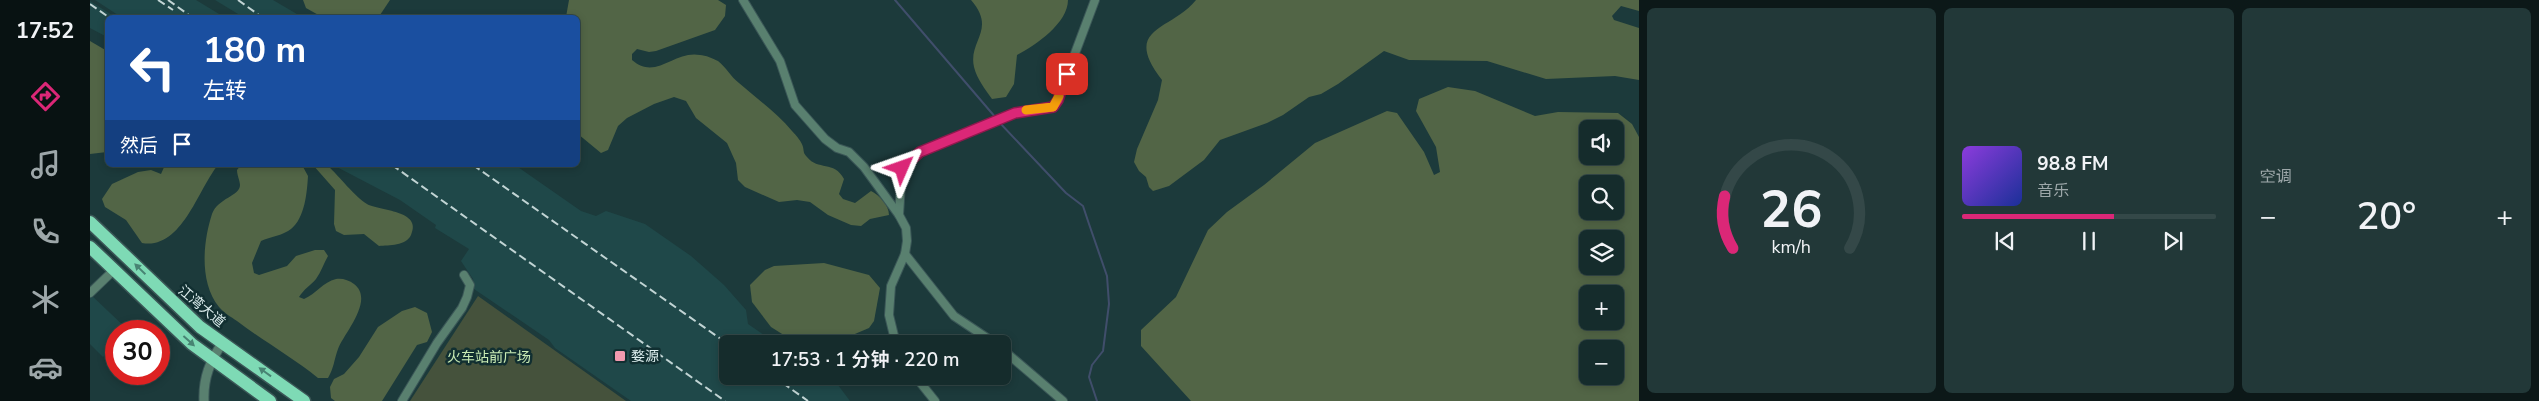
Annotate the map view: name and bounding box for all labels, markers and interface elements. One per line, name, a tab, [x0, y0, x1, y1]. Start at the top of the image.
text: 17:52	[16, 16, 74, 46]
text: 180 m	[203, 27, 306, 74]
icon: left	[120, 35, 185, 100]
pin	[1046, 53, 1088, 95]
icon: arrive	[1053, 60, 1081, 88]
text: 左转	[203, 76, 247, 106]
icon: directions	[28, 79, 63, 114]
map controls	[1579, 120, 1624, 385]
button: sound	[1579, 120, 1624, 165]
icon: arrive	[168, 130, 196, 158]
text: 然后	[120, 133, 158, 159]
position arrow	[875, 141, 927, 193]
icon: music	[28, 147, 63, 182]
text: 98.8 FM	[2037, 151, 2109, 177]
text: 空调	[2260, 166, 2292, 188]
text: 26	[1760, 174, 1823, 245]
button: search	[1579, 175, 1624, 220]
text: 音乐	[2037, 180, 2069, 202]
text: 20°	[2356, 191, 2416, 242]
text: −	[2260, 198, 2276, 236]
text: +	[2496, 198, 2513, 236]
icon: phone	[28, 214, 63, 249]
icon: previous	[1991, 227, 2019, 255]
icon: pause	[2075, 227, 2103, 255]
icon: next	[2159, 227, 2187, 255]
button: layers	[1579, 230, 1624, 275]
text: km/h	[1772, 235, 1811, 259]
one-way arrow	[134, 263, 146, 275]
street label: 江湾大道	[174, 281, 229, 332]
icon: climate	[28, 282, 63, 317]
button: +	[1579, 285, 1624, 330]
speed limit sign: 30	[105, 320, 170, 385]
one-way arrow	[182, 335, 194, 347]
button: −	[1579, 340, 1624, 385]
place label: 婺源	[631, 347, 659, 366]
text: 17:53 · 1 分钟 · 220 m	[770, 347, 960, 373]
park label: 火车站前广场	[447, 348, 531, 367]
marker: 婺源	[613, 349, 627, 363]
icon: car	[28, 350, 63, 385]
one-way arrow	[259, 367, 272, 378]

